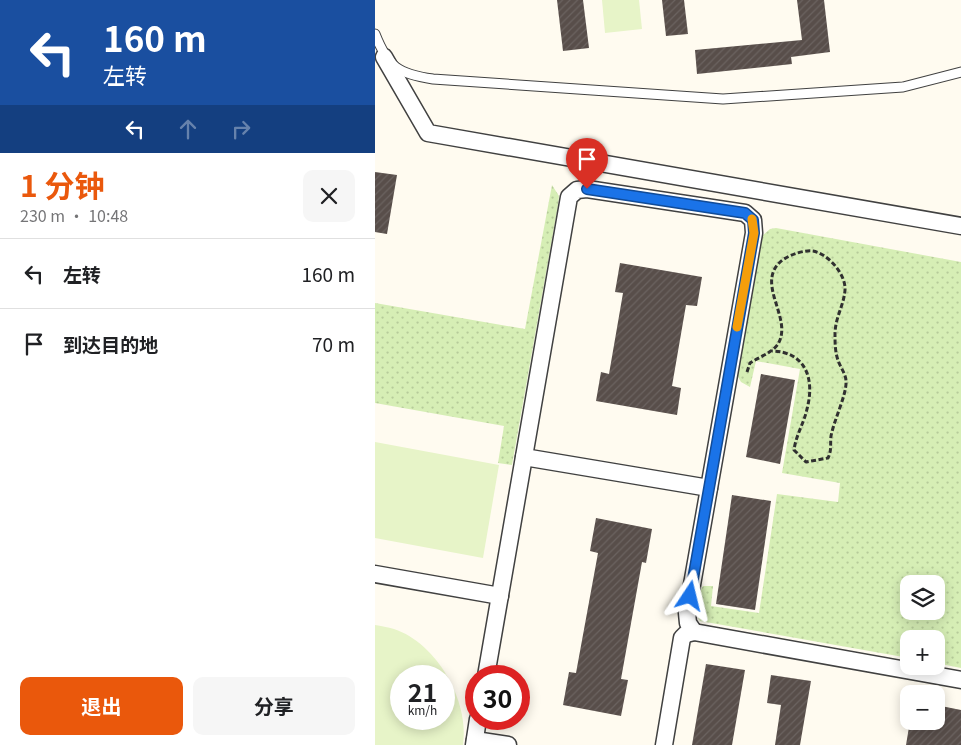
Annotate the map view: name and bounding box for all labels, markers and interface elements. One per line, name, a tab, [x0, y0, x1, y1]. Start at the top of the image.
text: 160 m	[103, 11, 207, 62]
icon: left	[20, 20, 85, 85]
text: 左转	[103, 58, 147, 90]
icon: left	[121, 115, 149, 143]
icon: ahead	[174, 115, 202, 143]
icon: right	[227, 115, 255, 143]
pin	[566, 138, 608, 189]
icon: arrive	[573, 145, 601, 173]
text: 1 分钟	[20, 162, 105, 206]
button: close	[303, 170, 355, 222]
text: 230 m · 10:48	[20, 203, 128, 227]
icon: left	[20, 260, 48, 288]
text: 左转	[63, 260, 101, 287]
text: 160 m	[302, 260, 355, 287]
icon: arrive	[20, 330, 48, 358]
text: 到达目的地	[63, 330, 158, 357]
text: 70 m	[312, 330, 355, 357]
position arrow	[663, 569, 715, 621]
map controls	[900, 575, 945, 730]
button: layers	[900, 575, 945, 620]
button: +	[900, 630, 945, 675]
speed limit sign: 30	[465, 665, 530, 730]
text: 21	[408, 673, 437, 709]
button: 退出	[20, 677, 183, 735]
button: 分享	[193, 677, 355, 735]
button: −	[900, 685, 945, 730]
text: km/h	[408, 701, 437, 718]

